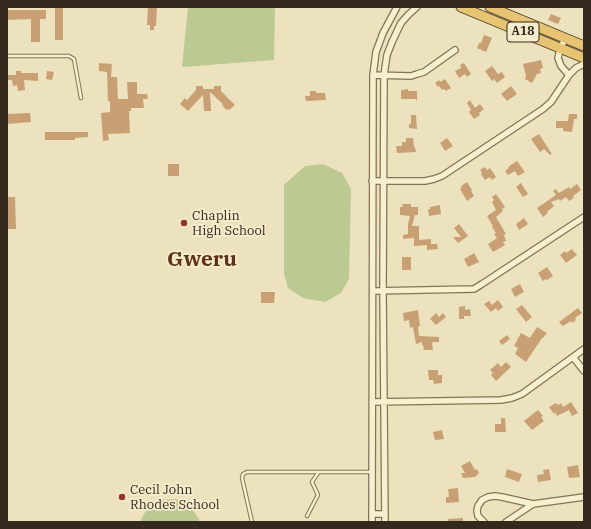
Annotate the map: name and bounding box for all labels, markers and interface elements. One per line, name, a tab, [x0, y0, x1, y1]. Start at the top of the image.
road number: A18	[507, 22, 539, 42]
place label: Chaplin High School	[192, 208, 266, 239]
marker: Chaplin High School	[179, 218, 189, 228]
district label: Gweru	[167, 247, 237, 273]
place label: Cecil John Rhodes School	[130, 482, 220, 513]
marker: Cecil John Rhodes School	[117, 492, 127, 502]

